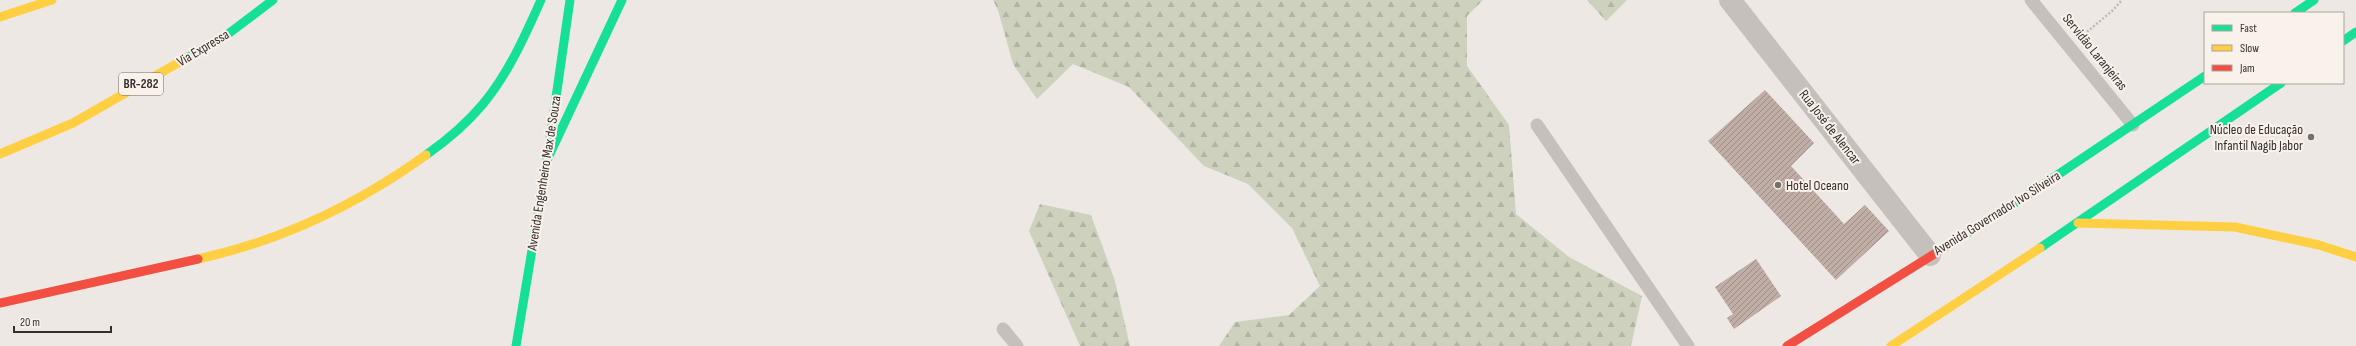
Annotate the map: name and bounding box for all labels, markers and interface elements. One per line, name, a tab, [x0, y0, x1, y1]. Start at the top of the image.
street label: Servidão Laranjeiras	[2059, 10, 2131, 94]
legend	[2204, 12, 2344, 84]
text: Fast	[2240, 21, 2257, 36]
street label: Via Expressa	[174, 26, 232, 70]
text: Slow	[2240, 41, 2259, 56]
text: Jam	[2239, 61, 2255, 76]
road number: BR-282	[119, 73, 163, 95]
street label: Rua José de Alencar	[1795, 86, 1865, 168]
street label: Avenida Engenheiro Max de Souza	[523, 94, 565, 253]
place label: Núcleo de Educação Infantil Nagib Jabor	[2210, 121, 2303, 154]
marker: Núcleo de Educação Infantil Nagib Jabor	[2306, 132, 2316, 142]
street label: Avenida Governador Ivo Silveira	[1930, 167, 2063, 259]
place label: Hotel Oceano	[1786, 177, 1849, 194]
marker: Hotel Oceano	[1773, 180, 1783, 190]
scale bar	[14, 308, 111, 334]
text: 20 m	[20, 315, 40, 330]

